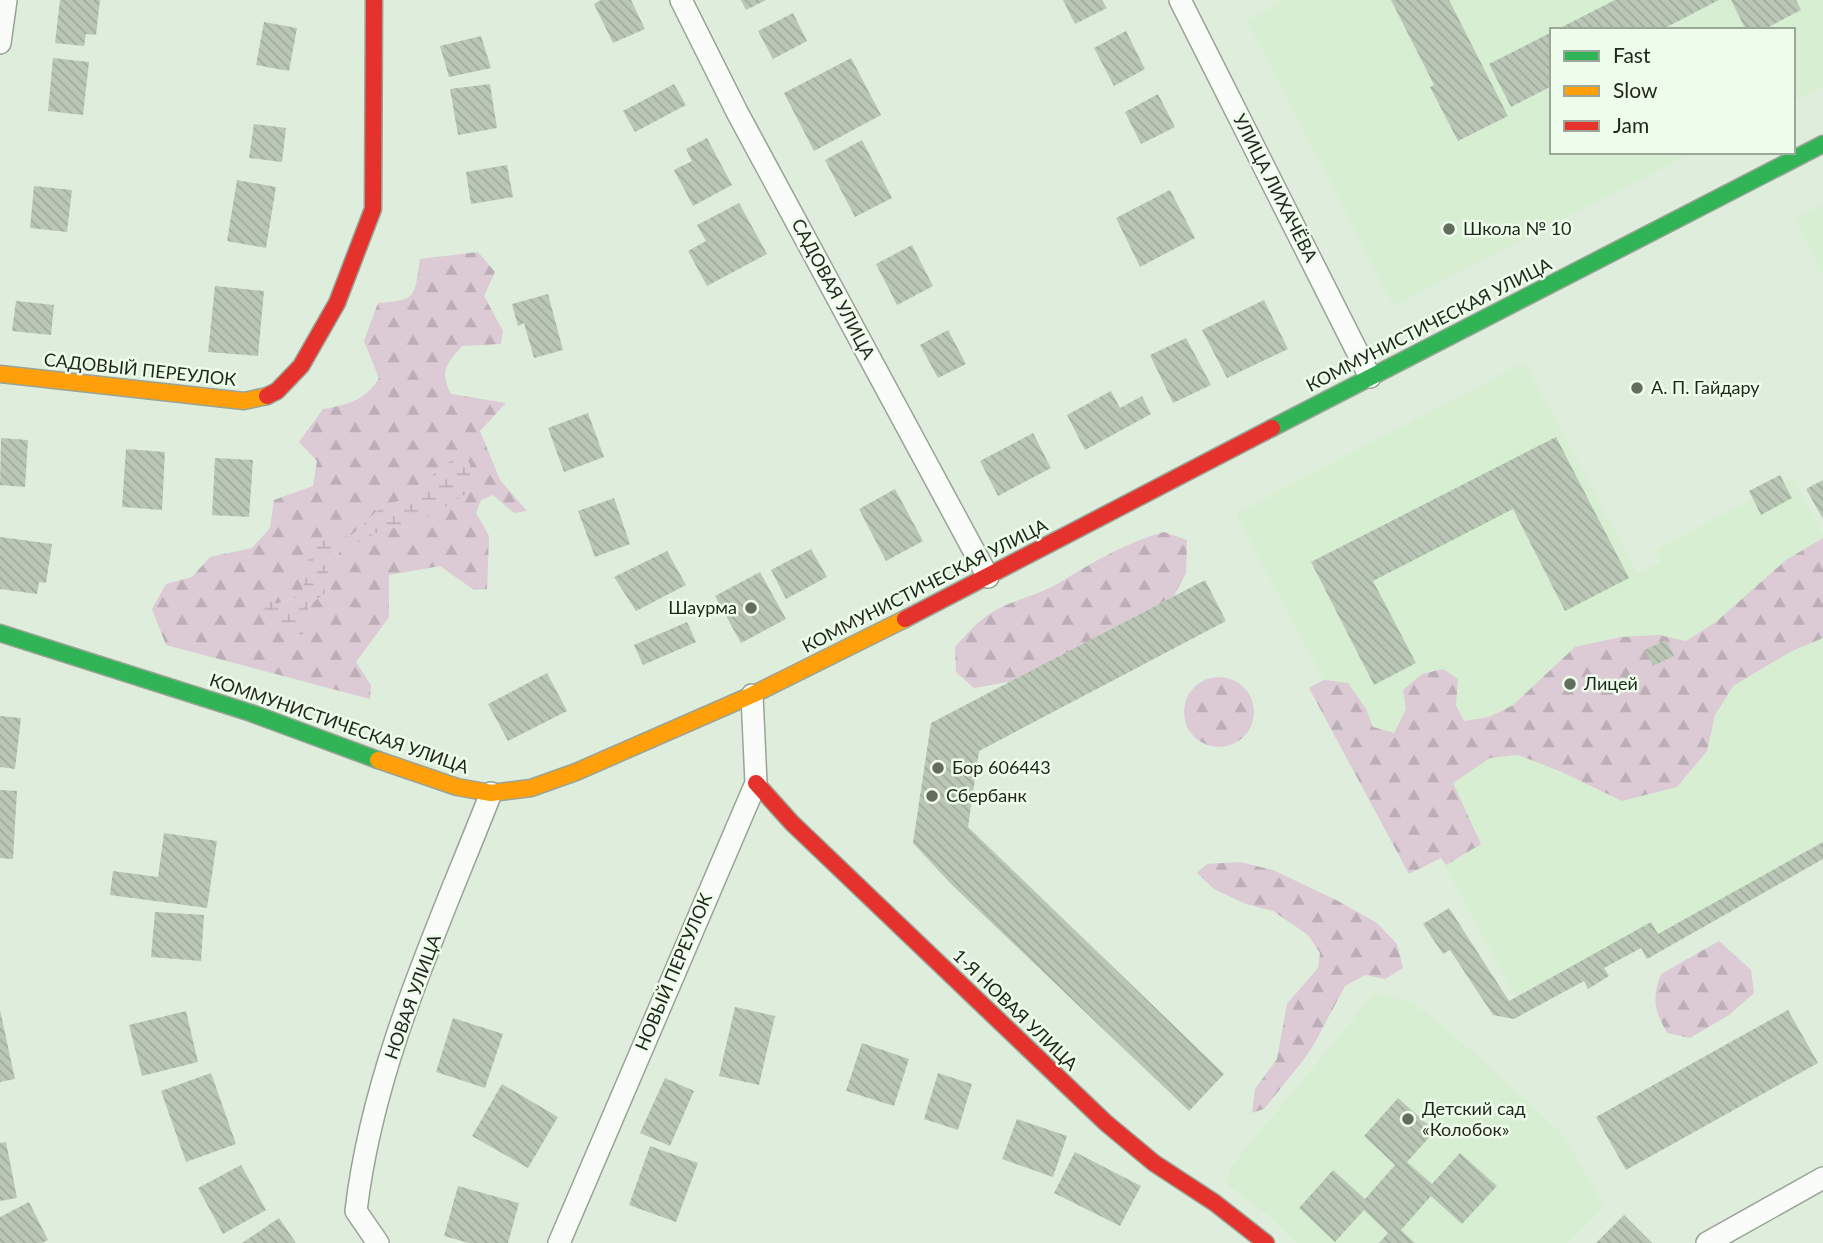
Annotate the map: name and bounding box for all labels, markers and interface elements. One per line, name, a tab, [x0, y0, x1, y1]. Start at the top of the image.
legend	[1550, 28, 1795, 154]
text: Fast	[1613, 42, 1651, 67]
text: Slow	[1613, 77, 1658, 102]
street label: УЛИЦА ЛИХАЧЁВА	[1229, 110, 1323, 266]
text: Jam	[1613, 112, 1649, 137]
street label: САДОВАЯ УЛИЦА	[788, 214, 881, 363]
place label: Школа № 10	[1463, 217, 1572, 239]
marker: Школа № 10	[1441, 221, 1457, 237]
street label: КОММУНИСТИЧЕСКАЯ УЛИЦА	[1302, 252, 1556, 396]
street label: САДОВЫЙ ПЕРЕУЛОК	[43, 348, 237, 390]
place label: А. П. Гайдару	[1651, 376, 1760, 398]
marker: А. П. Гайдару	[1629, 380, 1645, 396]
street label: КОММУНИСТИЧЕСКАЯ УЛИЦА	[798, 513, 1052, 657]
place label: Шаурма	[668, 596, 737, 618]
marker: Шаурма	[743, 600, 759, 616]
street label: КОММУНИСТИЧЕСКАЯ УЛИЦА	[207, 668, 473, 778]
place label: Лицей	[1583, 672, 1638, 694]
marker: Лицей	[1562, 676, 1578, 692]
place label: Бор 606443	[952, 756, 1051, 778]
marker: Бор 606443	[930, 760, 946, 776]
place label: Сбербанк	[946, 784, 1027, 806]
marker: Сбербанк	[924, 788, 940, 804]
street label: НОВЫЙ ПЕРЕУЛОК	[630, 890, 716, 1054]
street label: НОВАЯ УЛИЦА	[379, 930, 445, 1062]
street label: 1-Я НОВАЯ УЛИЦА	[949, 944, 1083, 1075]
place label: Детский сад «Колобок»	[1422, 1097, 1526, 1140]
marker: Детский сад «Колобок»	[1400, 1111, 1416, 1127]

